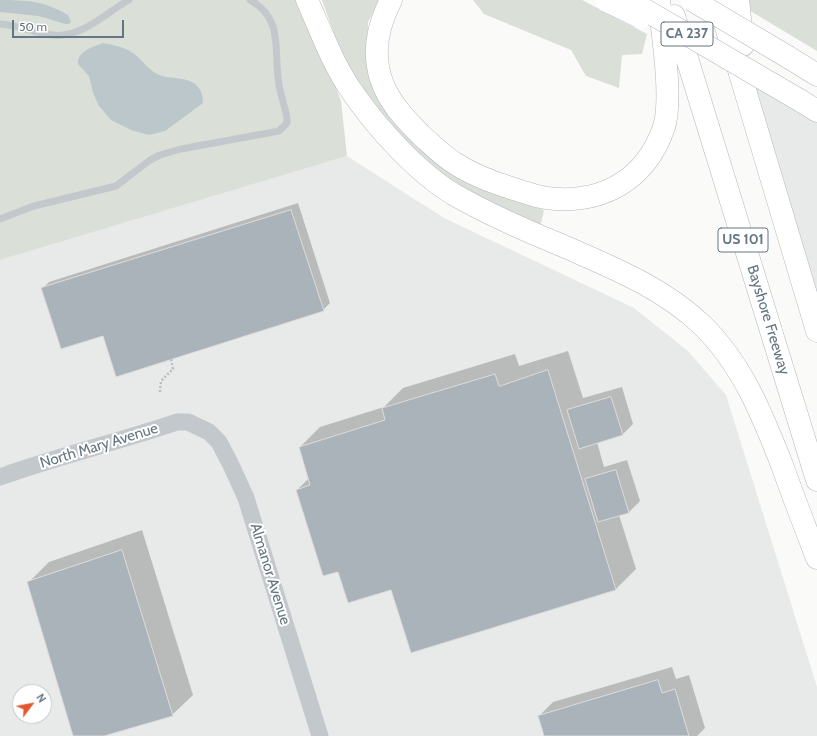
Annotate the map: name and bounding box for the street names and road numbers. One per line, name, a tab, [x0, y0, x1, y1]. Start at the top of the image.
road number: CA 237	[661, 22, 713, 46]
road number: US 101	[718, 228, 768, 252]
street label: Bayshore Freeway	[743, 263, 793, 377]
street label: North Mary Avenue	[38, 419, 160, 473]
street label: Almanor Avenue	[246, 521, 294, 627]

